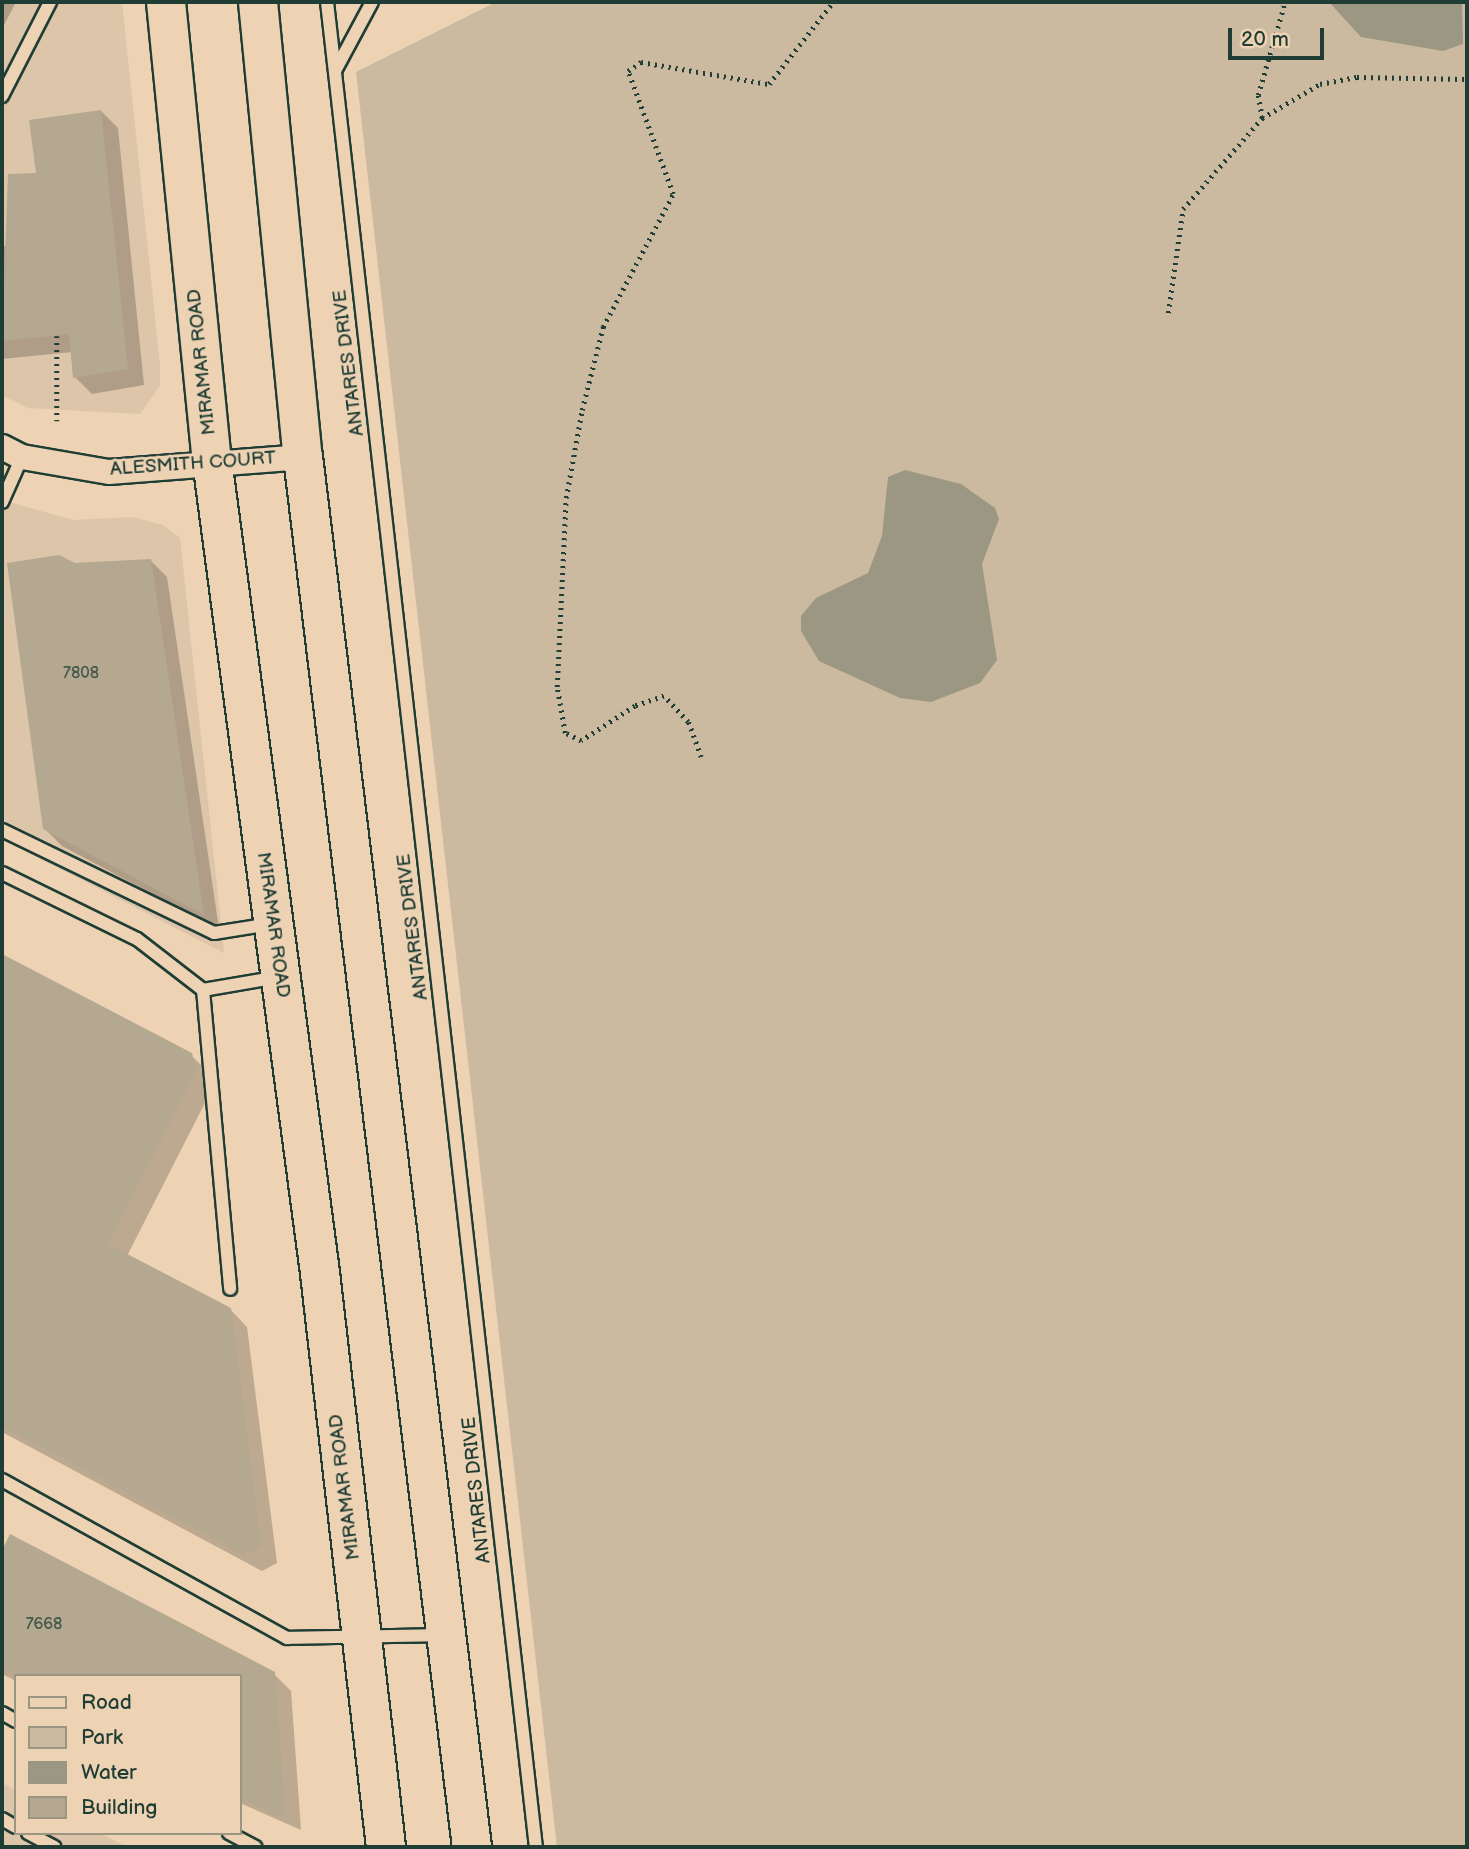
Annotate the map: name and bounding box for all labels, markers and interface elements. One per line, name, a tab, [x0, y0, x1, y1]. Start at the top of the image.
scale bar	[1231, 14, 1327, 58]
text: 20 m	[1241, 27, 1289, 52]
street label: MIRAMAR ROAD	[183, 288, 221, 436]
street label: ANTARES DRIVE	[329, 289, 369, 437]
street label: ALESMITH COURT	[109, 447, 277, 481]
house number: 7808	[63, 664, 99, 684]
street label: MIRAMAR ROAD	[251, 851, 295, 999]
street label: ANTARES DRIVE	[393, 853, 433, 1001]
street label: MIRAMAR ROAD	[325, 1413, 365, 1561]
street label: ANTARES DRIVE	[458, 1416, 496, 1564]
house number: 7668	[26, 1615, 62, 1635]
legend	[14, 1674, 242, 1835]
text: Road	[81, 1690, 132, 1715]
text: Park	[81, 1725, 123, 1750]
text: Water	[81, 1760, 137, 1785]
text: Building	[81, 1795, 157, 1820]

